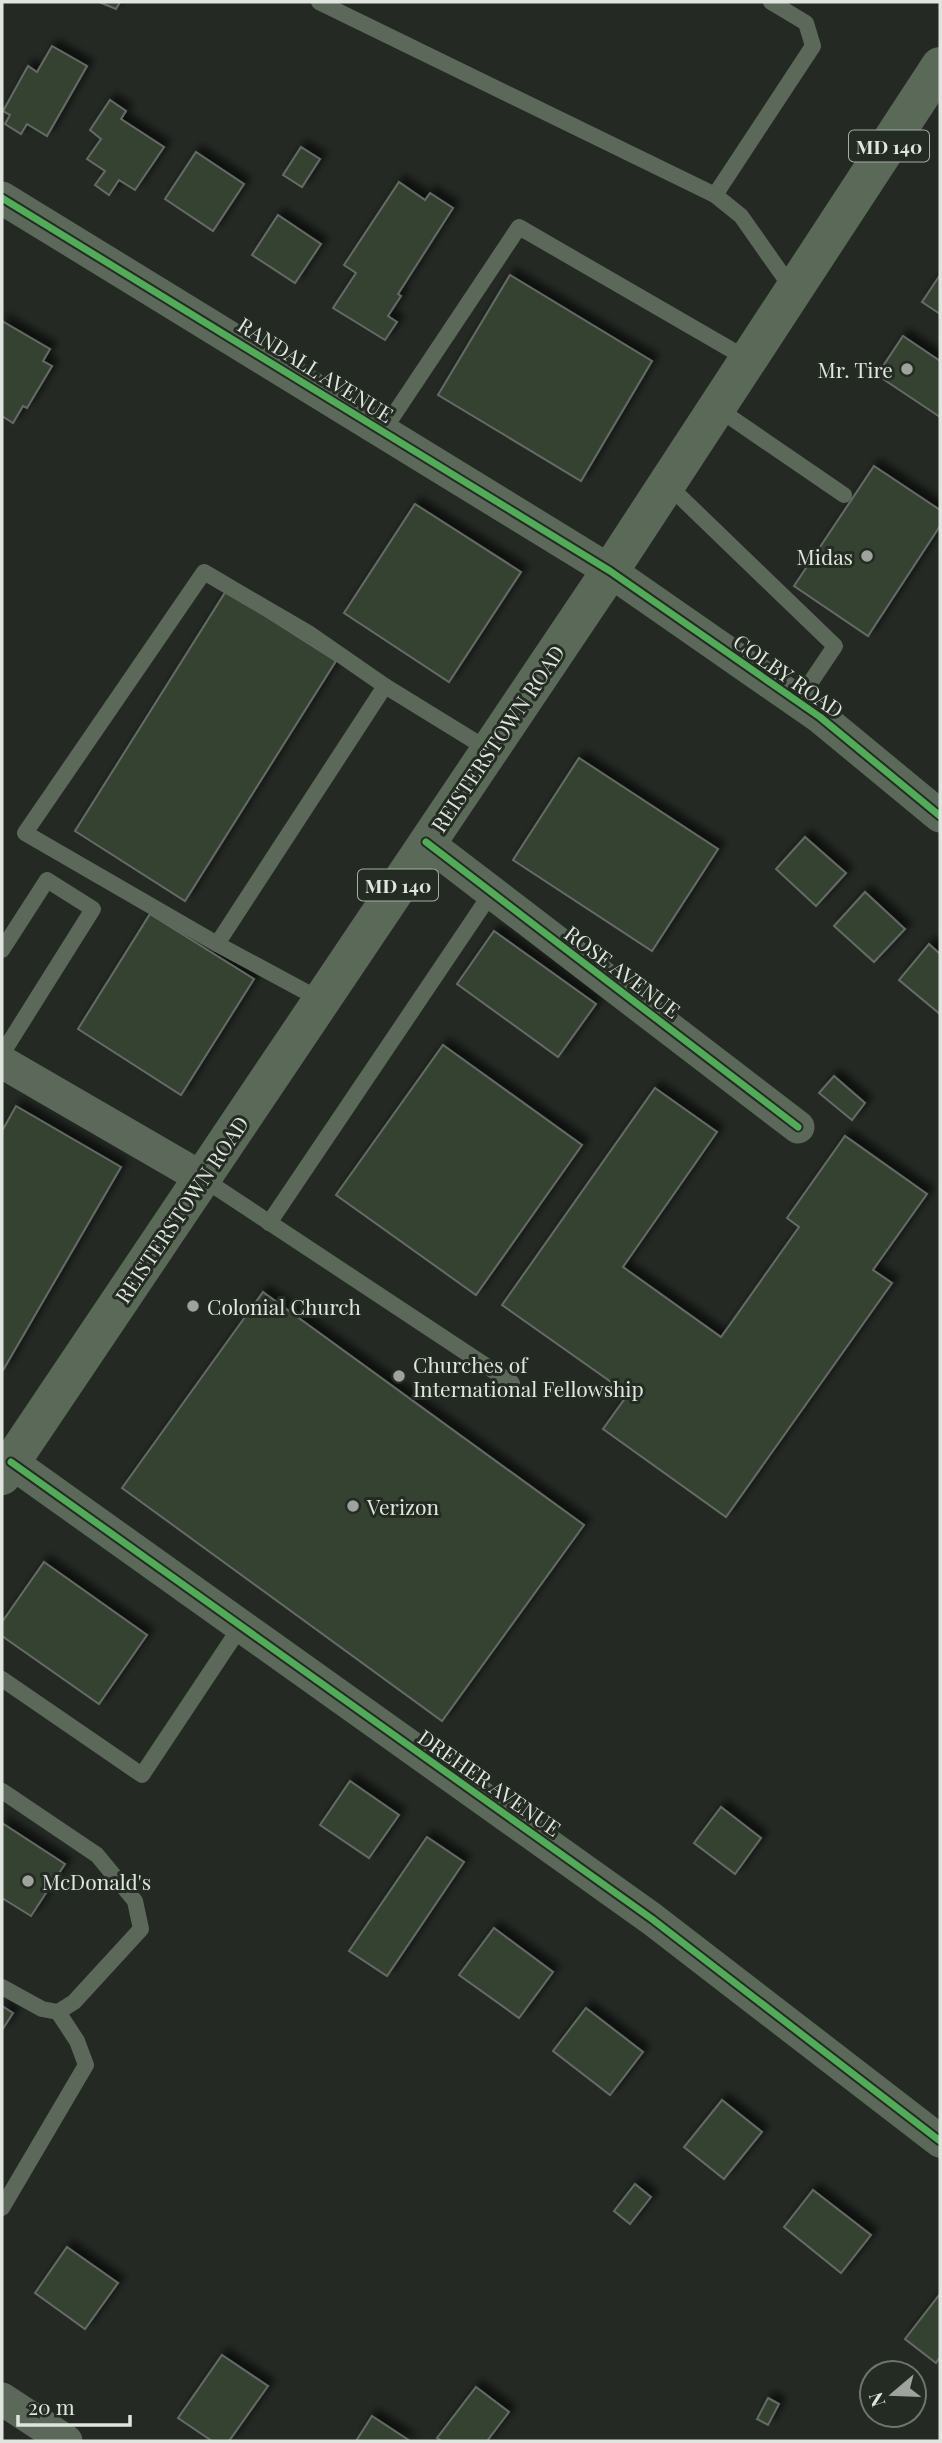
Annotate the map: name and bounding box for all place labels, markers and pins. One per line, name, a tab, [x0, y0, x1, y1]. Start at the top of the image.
place label: Mr. Tire	[817, 355, 893, 383]
marker: Mr. Tire	[899, 361, 915, 377]
place label: Midas	[797, 542, 853, 570]
marker: Midas	[859, 548, 875, 564]
place label: Colonial Church	[207, 1292, 362, 1320]
marker: Colonial Church	[185, 1298, 201, 1314]
place label: Churches of International Fellowship	[413, 1350, 644, 1402]
marker: Churches of International Fellowship	[391, 1368, 407, 1384]
place label: Verizon	[366, 1492, 440, 1520]
marker: Verizon	[345, 1498, 361, 1514]
place label: McDonald's	[42, 1867, 151, 1895]
marker: McDonald's	[20, 1873, 36, 1889]

